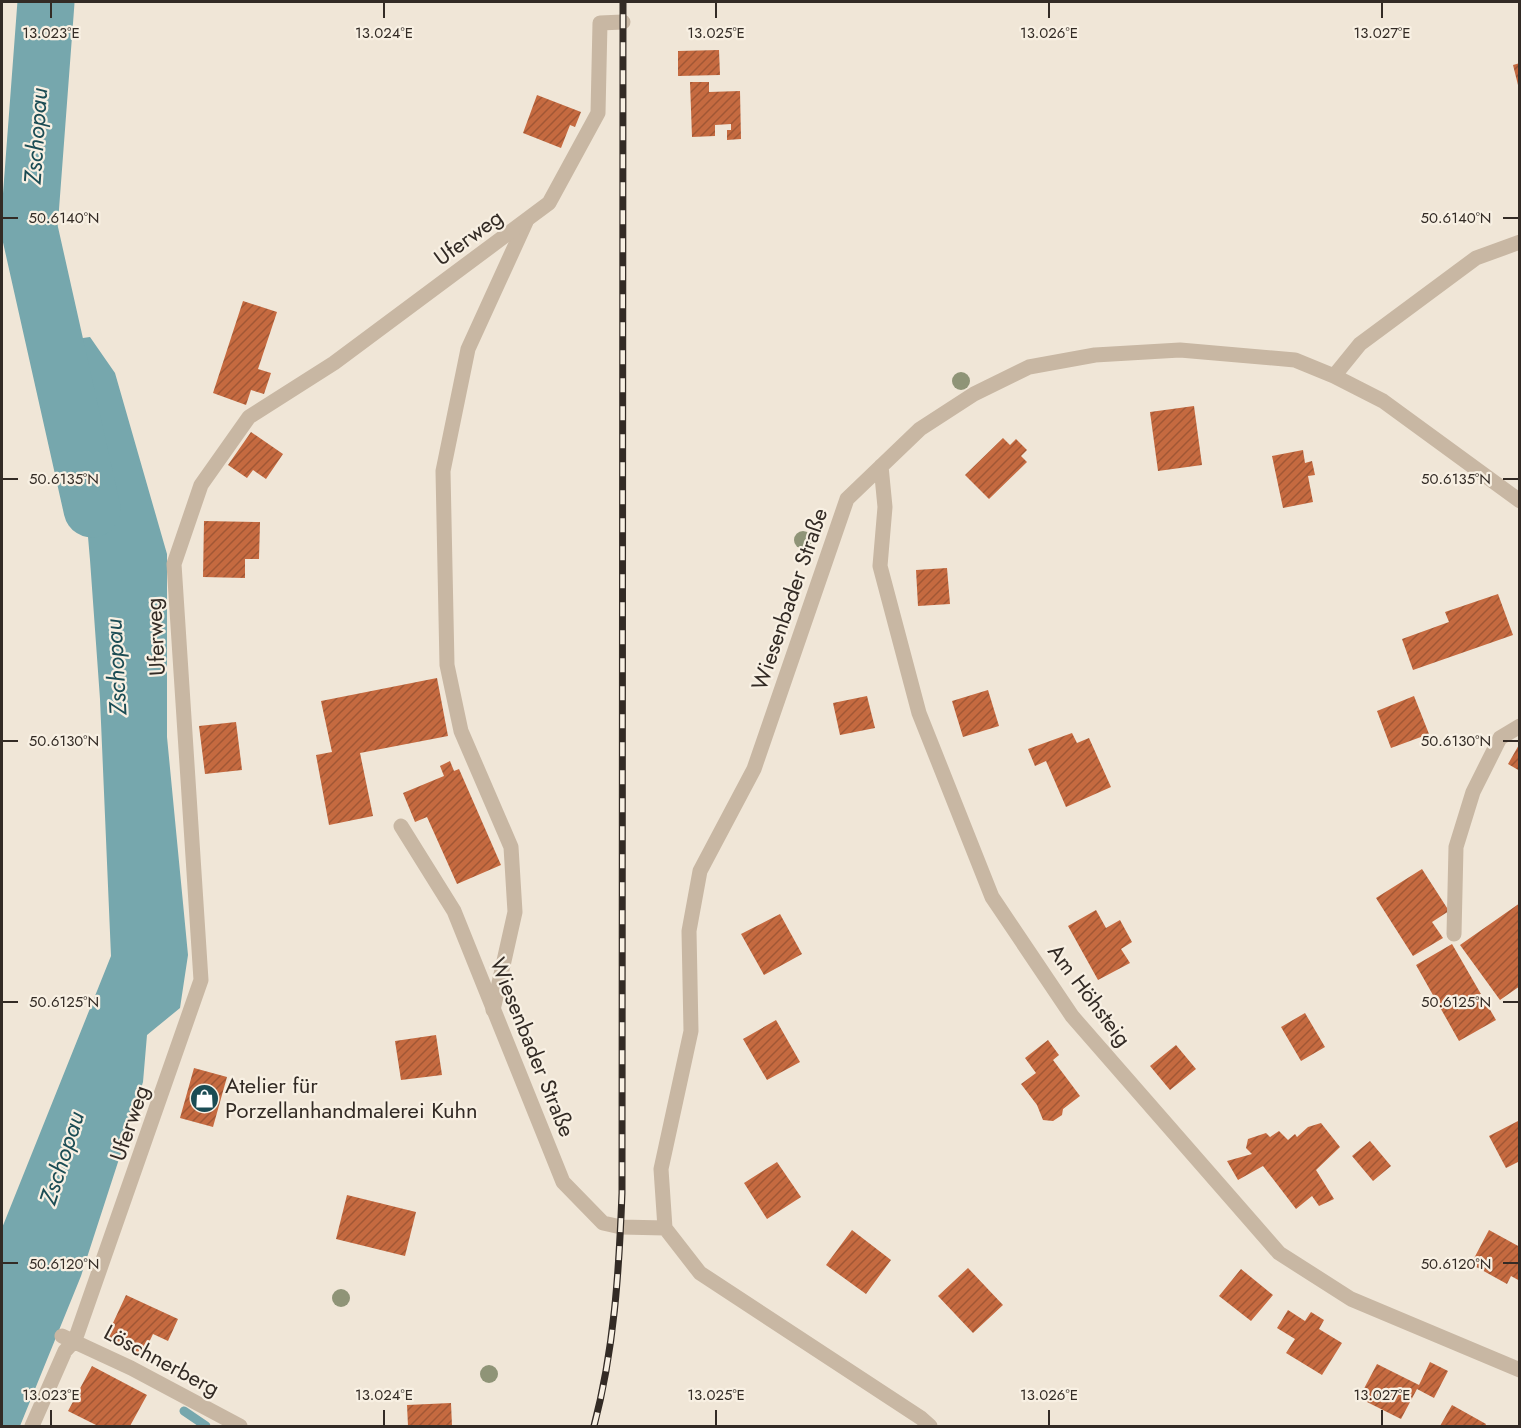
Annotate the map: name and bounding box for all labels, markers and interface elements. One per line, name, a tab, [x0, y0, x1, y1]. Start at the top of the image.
text: 13.023°E	[22, 22, 80, 44]
text: 13.024°E	[355, 22, 413, 44]
text: 13.025°E	[687, 22, 745, 44]
text: 13.026°E	[1020, 22, 1078, 44]
text: 13.027°E	[1353, 22, 1411, 44]
water label: Zschopau	[15, 86, 56, 187]
street label: Uferweg	[427, 201, 509, 273]
text: 50.6140°N	[29, 207, 99, 229]
text: 50.6140°N	[1421, 207, 1491, 229]
text: 50.6135°N	[29, 468, 99, 490]
text: 50.6135°N	[1421, 468, 1491, 490]
street label: Wiesenbader Straße	[743, 504, 835, 694]
street label: Uferweg	[137, 597, 173, 677]
water label: Zschopau	[95, 618, 136, 717]
text: 50.6130°N	[29, 730, 99, 752]
text: 50.6130°N	[1421, 730, 1491, 752]
street label: Am Höhsteig	[1041, 937, 1139, 1053]
street label: Wiesenbader Straße	[482, 952, 584, 1142]
text: 50.6125°N	[29, 991, 99, 1013]
text: 50.6125°N	[1421, 991, 1491, 1013]
place label: Atelier für Porzellanhandmalerei Kuhn	[225, 1069, 478, 1126]
street label: Uferweg	[101, 1081, 157, 1165]
shop icon: Atelier für Porzellanhandmalerei Kuhn	[188, 1082, 220, 1114]
water label: Zschopau	[30, 1106, 93, 1210]
text: 50.6120°N	[29, 1253, 99, 1275]
text: 50.6120°N	[1421, 1253, 1491, 1275]
street label: Löschnerberg	[98, 1316, 226, 1404]
text: 13.023°E	[22, 1384, 80, 1406]
text: 13.024°E	[355, 1384, 413, 1406]
text: 13.025°E	[687, 1384, 745, 1406]
text: 13.026°E	[1020, 1384, 1078, 1406]
text: 13.027°E	[1353, 1384, 1411, 1406]

